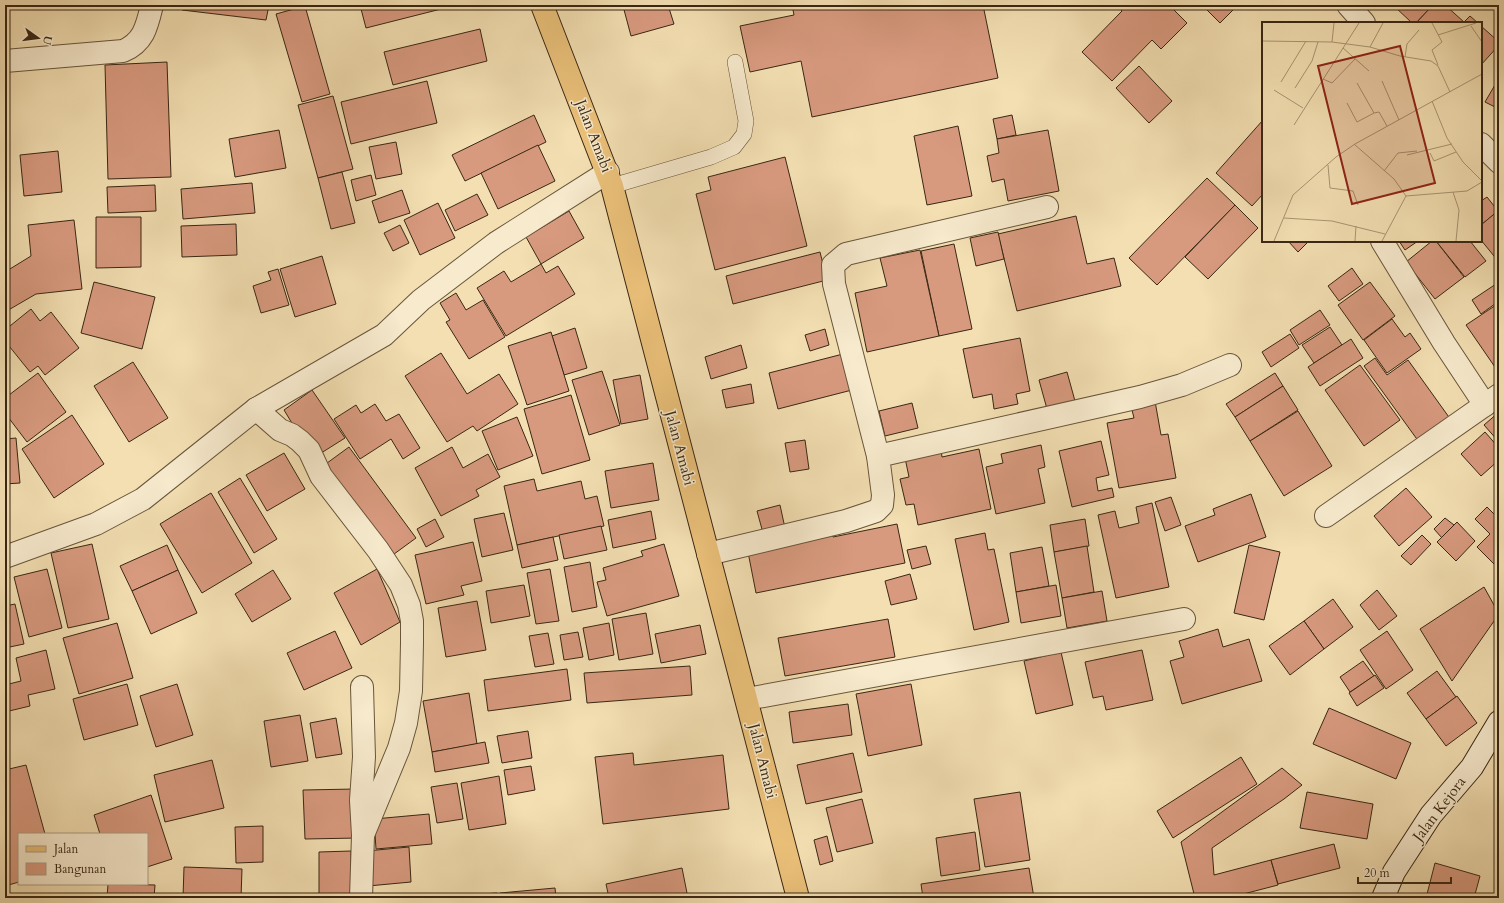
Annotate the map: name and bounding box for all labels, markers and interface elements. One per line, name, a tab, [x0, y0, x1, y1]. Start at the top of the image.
north arrow	[18, 18, 58, 58]
inset map	[1262, 22, 1482, 242]
text: U	[39, 34, 56, 46]
street label: Jalan Amabi	[570, 95, 617, 175]
street label: Jalan Amabi	[660, 407, 700, 488]
street label: Jalan Amabi	[744, 720, 782, 801]
street label: Jalan Kejora	[1407, 772, 1470, 847]
legend	[18, 833, 148, 885]
text: Jalan	[52, 841, 78, 857]
scale bar	[1358, 859, 1451, 885]
text: Bangunan	[54, 861, 106, 877]
text: 20 m	[1364, 865, 1391, 881]

